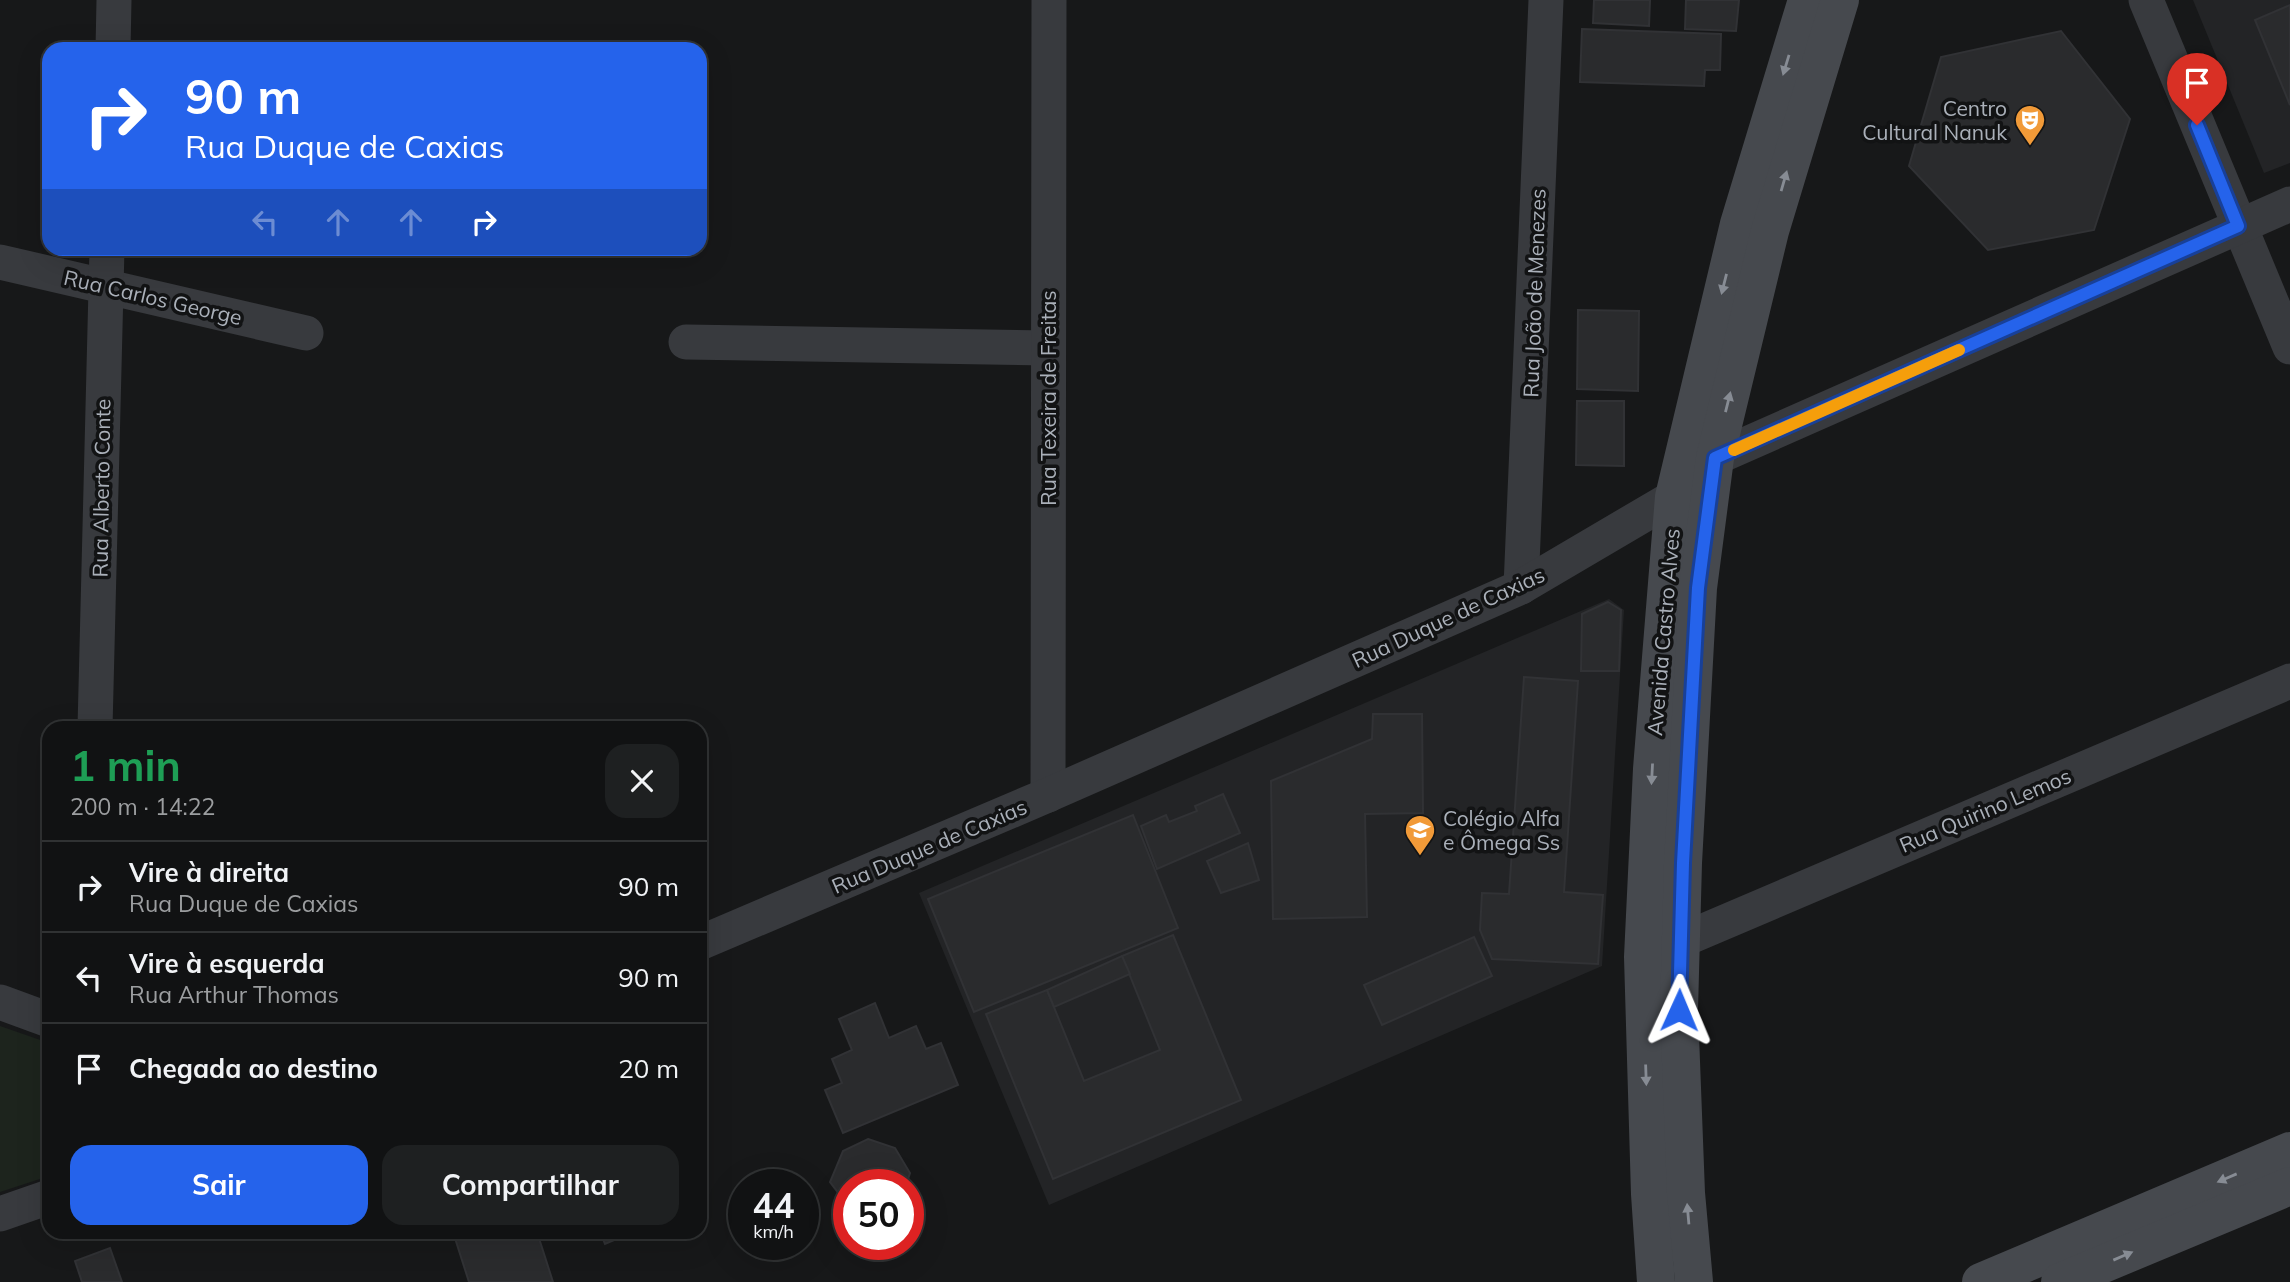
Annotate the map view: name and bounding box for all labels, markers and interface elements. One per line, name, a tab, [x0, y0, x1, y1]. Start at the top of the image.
pin	[2167, 53, 2227, 125]
one-way arrow	[1780, 55, 1790, 76]
icon: arrive	[2178, 64, 2216, 102]
text: 90 m	[185, 65, 301, 126]
icon: right	[70, 70, 161, 161]
place label: Centro Cultural Nanuk	[1862, 95, 2007, 145]
theatre icon: Centro Cultural Nanuk	[2013, 103, 2047, 147]
text: Rua Duque de Caxias	[185, 126, 504, 166]
one-way arrow	[1780, 171, 1790, 192]
street label: Rua João de Menezes	[1517, 188, 1551, 398]
icon: left	[246, 203, 284, 241]
icon: ahead	[319, 203, 357, 241]
icon: ahead	[392, 203, 430, 241]
icon: right	[465, 203, 503, 241]
street label: Rua Carlos George	[61, 264, 245, 330]
one-way arrow	[1718, 273, 1729, 295]
street label: Rua Texeira de Freitas	[1035, 290, 1061, 506]
one-way arrow	[1723, 391, 1734, 413]
street label: Rua Alberto Conte	[86, 398, 116, 578]
street label: Avenida Castro Alves	[1641, 527, 1685, 737]
street label: Rua Duque de Caxias	[1348, 561, 1548, 673]
text: 1 min	[70, 739, 181, 792]
button: close	[605, 744, 679, 818]
street label: Rua Quirino Lemos	[1895, 762, 2075, 858]
one-way arrow	[1646, 763, 1657, 785]
text: 200 m · 14:22	[70, 792, 215, 821]
street label: Rua Duque de Caxias	[827, 793, 1031, 899]
place label: Colégio Alfa e Ômega Ss	[1443, 805, 1560, 855]
school or university icon: Colégio Alfa e Ômega Ss	[1403, 813, 1437, 857]
text: Vire à direita	[129, 856, 289, 889]
icon: right	[70, 868, 108, 906]
text: 90 m	[618, 870, 679, 903]
text: Rua Duque de Caxias	[129, 889, 359, 918]
text: Vire à esquerda	[129, 947, 325, 980]
icon: left	[70, 959, 108, 997]
text: 90 m	[618, 961, 679, 994]
position arrow	[1642, 973, 1716, 1047]
text: Rua Arthur Thomas	[129, 980, 339, 1009]
icon: arrive	[70, 1050, 108, 1088]
text: Chegada ao destino	[129, 1052, 378, 1085]
text: 20 m	[618, 1052, 679, 1085]
one-way arrow	[1640, 1064, 1651, 1086]
button: Sair	[70, 1145, 368, 1225]
button: Compartilhar	[382, 1145, 679, 1225]
speed limit sign: 50	[833, 1169, 924, 1260]
one-way arrow	[2217, 1173, 2238, 1184]
text: 44	[752, 1183, 795, 1227]
one-way arrow	[1682, 1203, 1693, 1225]
text: km/h	[753, 1220, 794, 1243]
one-way arrow	[2112, 1250, 2133, 1261]

